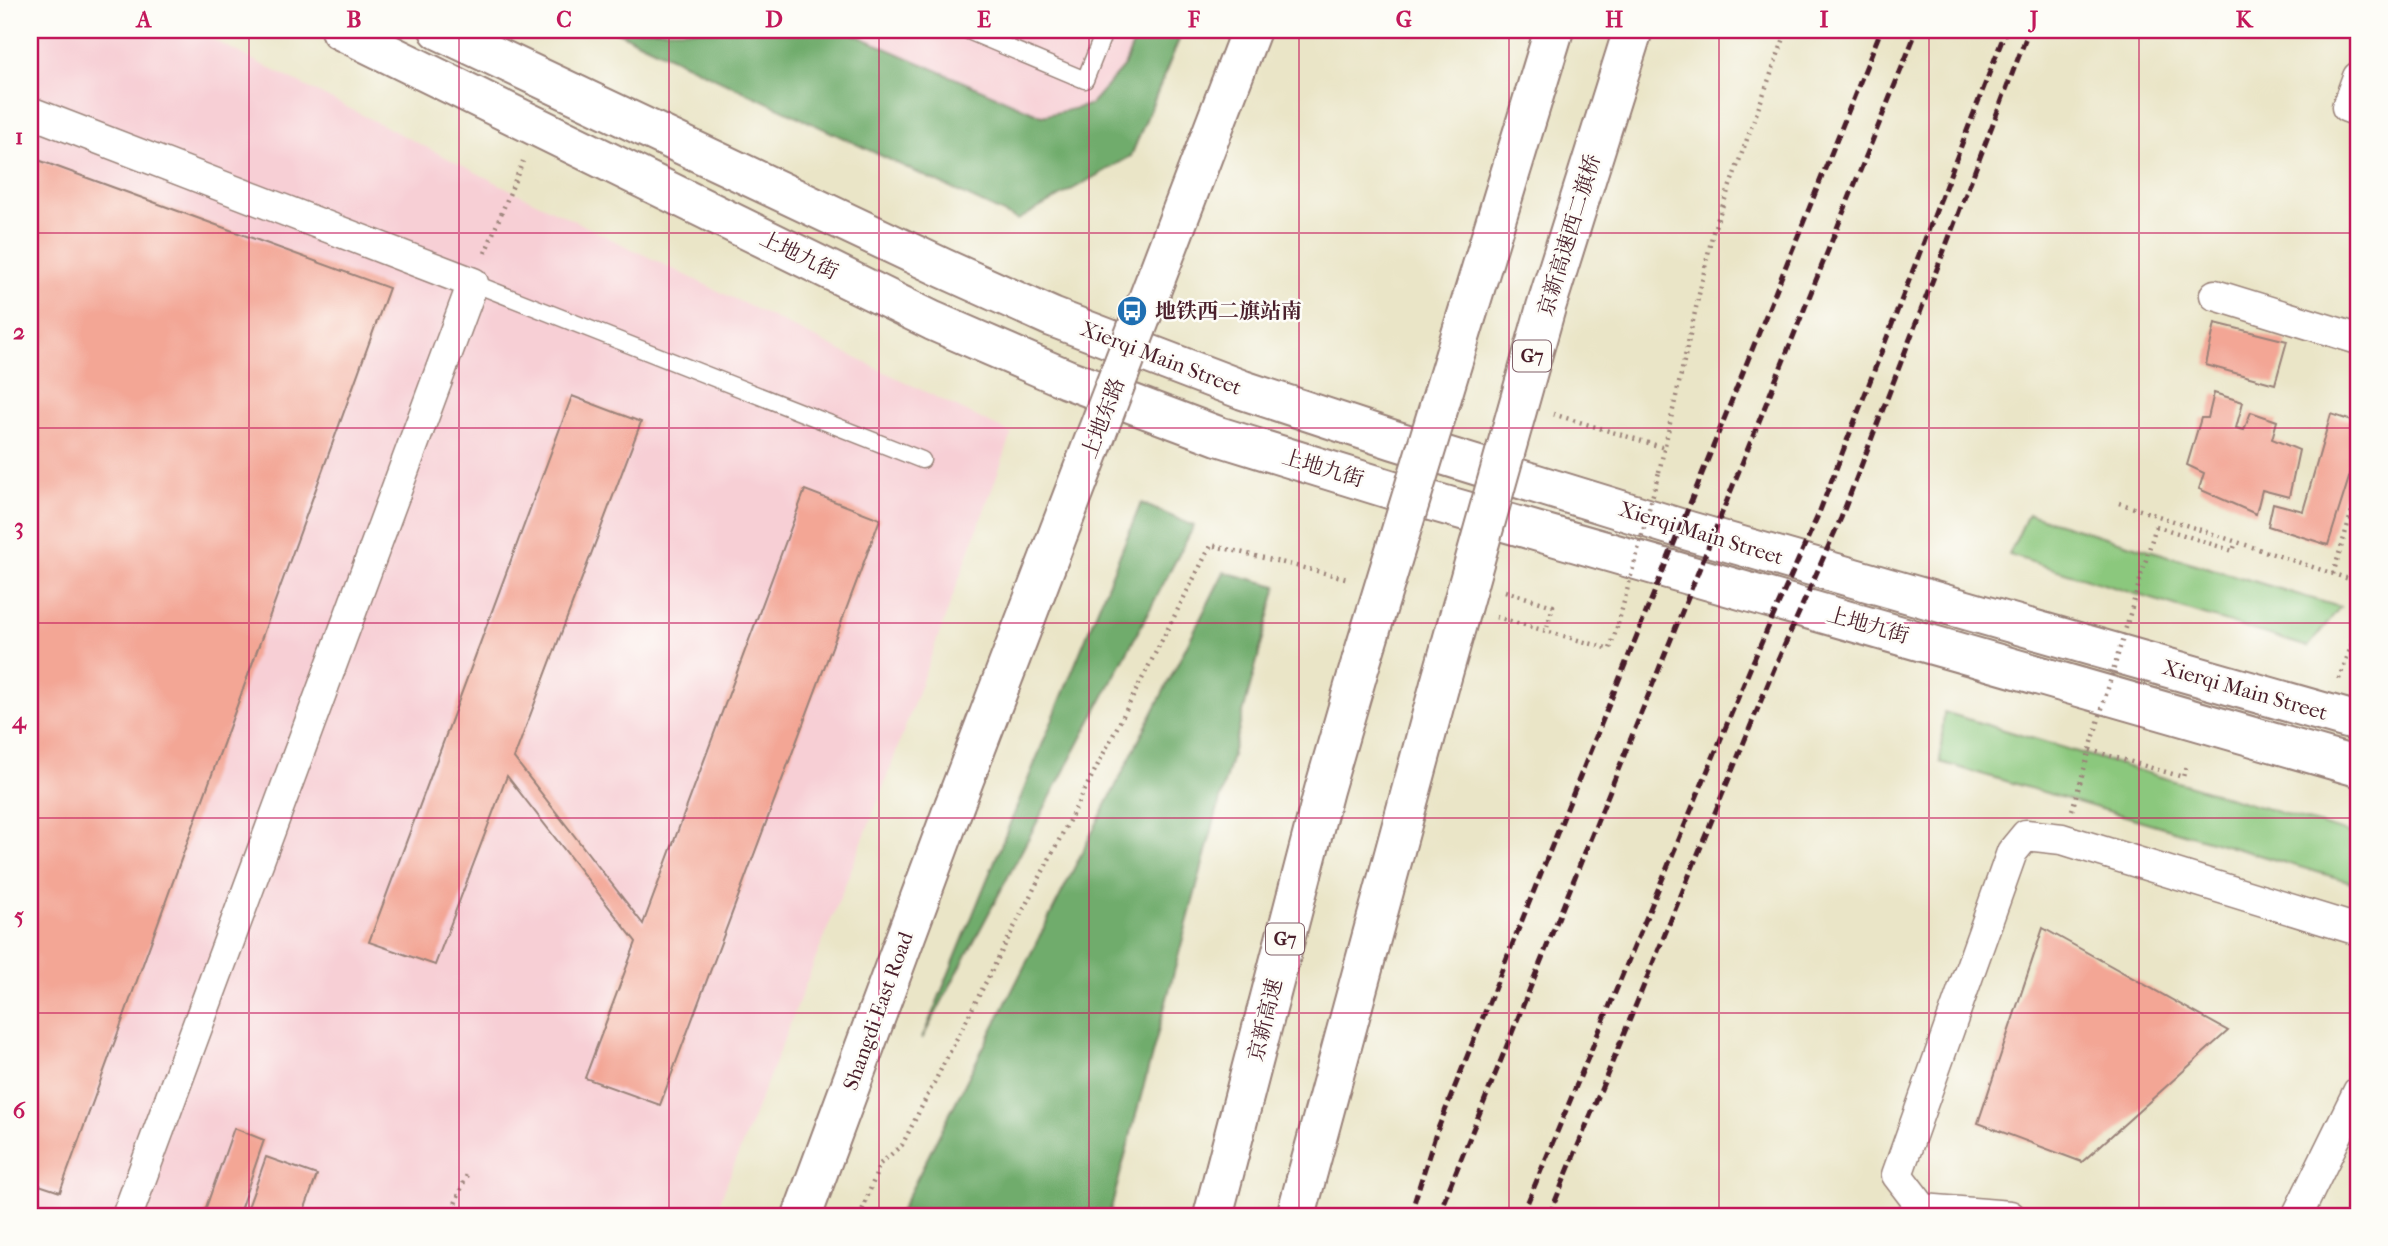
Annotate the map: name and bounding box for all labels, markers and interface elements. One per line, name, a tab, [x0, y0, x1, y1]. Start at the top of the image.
text: A	[135, 6, 153, 33]
text: B	[347, 6, 362, 33]
text: C	[556, 6, 572, 33]
text: D	[765, 6, 783, 33]
text: E	[977, 6, 991, 33]
text: F	[1187, 6, 1201, 33]
text: G	[1396, 6, 1412, 33]
text: H	[1605, 6, 1623, 33]
text: I	[1820, 6, 1829, 33]
text: J	[2028, 6, 2039, 33]
text: K	[2236, 6, 2255, 33]
text: 1	[15, 123, 23, 150]
street label: 京新高速西二旗桥	[1533, 151, 1605, 319]
street label: 上地九街	[756, 226, 842, 284]
bus stop icon: 地铁西二旗站南	[1115, 294, 1149, 328]
place label: 地铁西二旗站南	[1155, 299, 1302, 323]
street label: Xierqi Main Street	[1077, 316, 1245, 400]
text: 2	[13, 318, 25, 345]
road number: G7	[1513, 340, 1551, 372]
street label: 上地东路	[1077, 374, 1129, 462]
street label: 上地九街	[1279, 444, 1367, 492]
street label: Xierqi Main Street	[1616, 497, 1787, 570]
text: 3	[14, 513, 24, 540]
street label: 上地九街	[1824, 602, 1912, 648]
street label: Xierqi Main Street	[2160, 655, 2331, 725]
text: 4	[11, 707, 27, 734]
text: 5	[14, 902, 24, 929]
road number: G7	[1266, 923, 1304, 954]
street label: Shangdi East Road	[838, 928, 918, 1093]
street label: 京新高速	[1243, 976, 1287, 1064]
text: 6	[13, 1097, 26, 1124]

